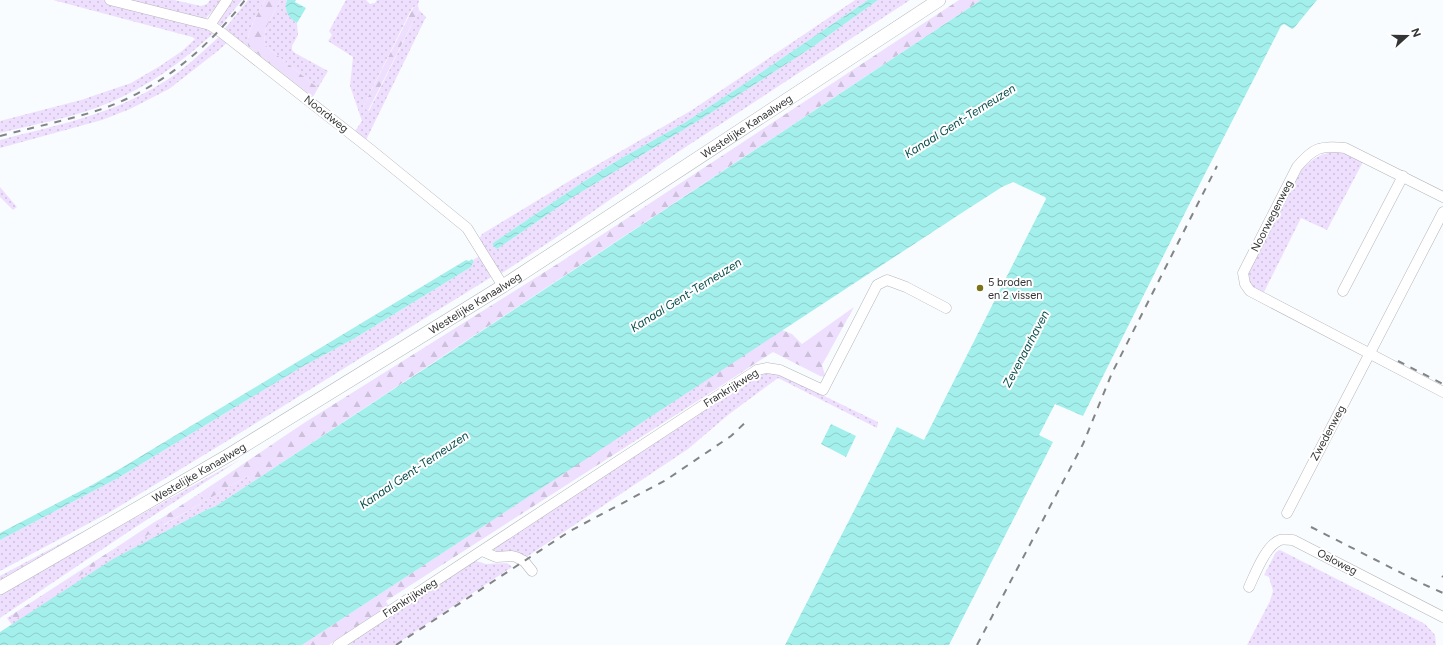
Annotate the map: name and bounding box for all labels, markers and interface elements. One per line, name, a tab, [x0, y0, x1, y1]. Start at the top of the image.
north arrow	[1387, 16, 1427, 56]
text: N	[1408, 26, 1423, 39]
water label: Kanaal Gent-Terneuzen	[902, 81, 1018, 161]
street label: Westelijke Kanaalweg	[698, 92, 795, 161]
street label: Noordweg	[301, 93, 351, 135]
street label: Noorwegenweg	[1248, 178, 1296, 254]
water label: Kanaal Gent-Terneuzen	[628, 255, 744, 335]
street label: Westelijke Kanaalweg	[426, 269, 524, 337]
place label: 5 broden en 2 vissen	[988, 276, 1042, 302]
marker: 5 broden en 2 vissen	[975, 283, 985, 293]
water label: Zevenaarhaven	[1000, 308, 1052, 390]
street label: Frankrijkweg	[701, 366, 761, 410]
street label: Zwedenweg	[1308, 403, 1348, 463]
water label: Kanaal Gent-Terneuzen	[357, 428, 471, 512]
street label: Westelijke Kanaalweg	[150, 440, 248, 505]
street label: Osloweg	[1315, 546, 1359, 578]
street label: Frankrijkweg	[380, 576, 440, 620]

